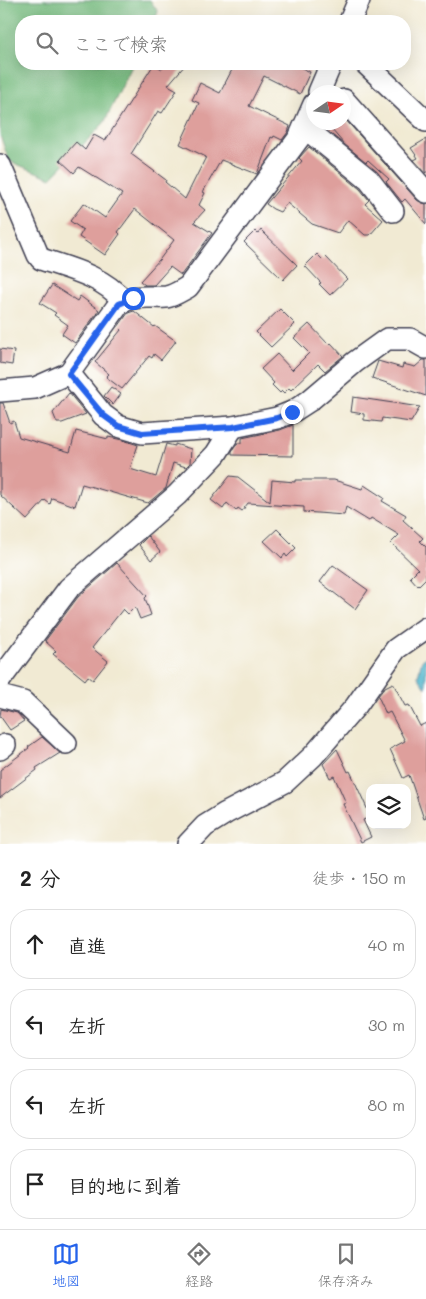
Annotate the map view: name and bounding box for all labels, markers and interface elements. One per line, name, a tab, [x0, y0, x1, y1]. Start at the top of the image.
search box	[15, 15, 411, 70]
icon: search	[33, 29, 61, 57]
text: ここで検索	[73, 31, 168, 56]
north arrow	[306, 85, 351, 130]
route start	[122, 287, 145, 310]
route end	[281, 401, 304, 424]
map controls	[366, 784, 411, 829]
button: layers	[366, 784, 411, 829]
text: 2 分	[20, 864, 60, 891]
text: 徒歩 · 150 m	[313, 867, 406, 888]
icon: ahead	[21, 930, 49, 958]
text: 直進	[68, 933, 106, 958]
text: 40 m	[368, 934, 405, 955]
icon: left	[21, 1010, 49, 1038]
text: 左折	[68, 1013, 106, 1038]
text: 30 m	[368, 1014, 405, 1035]
icon: left	[21, 1090, 49, 1118]
text: 左折	[68, 1093, 106, 1118]
text: 80 m	[368, 1094, 405, 1115]
icon: arrive	[21, 1170, 49, 1198]
text: 目的地に到着	[68, 1173, 182, 1198]
tab: 地図	[52, 1240, 80, 1290]
tab: 経路	[185, 1240, 213, 1290]
tab: 保存済み	[318, 1240, 374, 1290]

